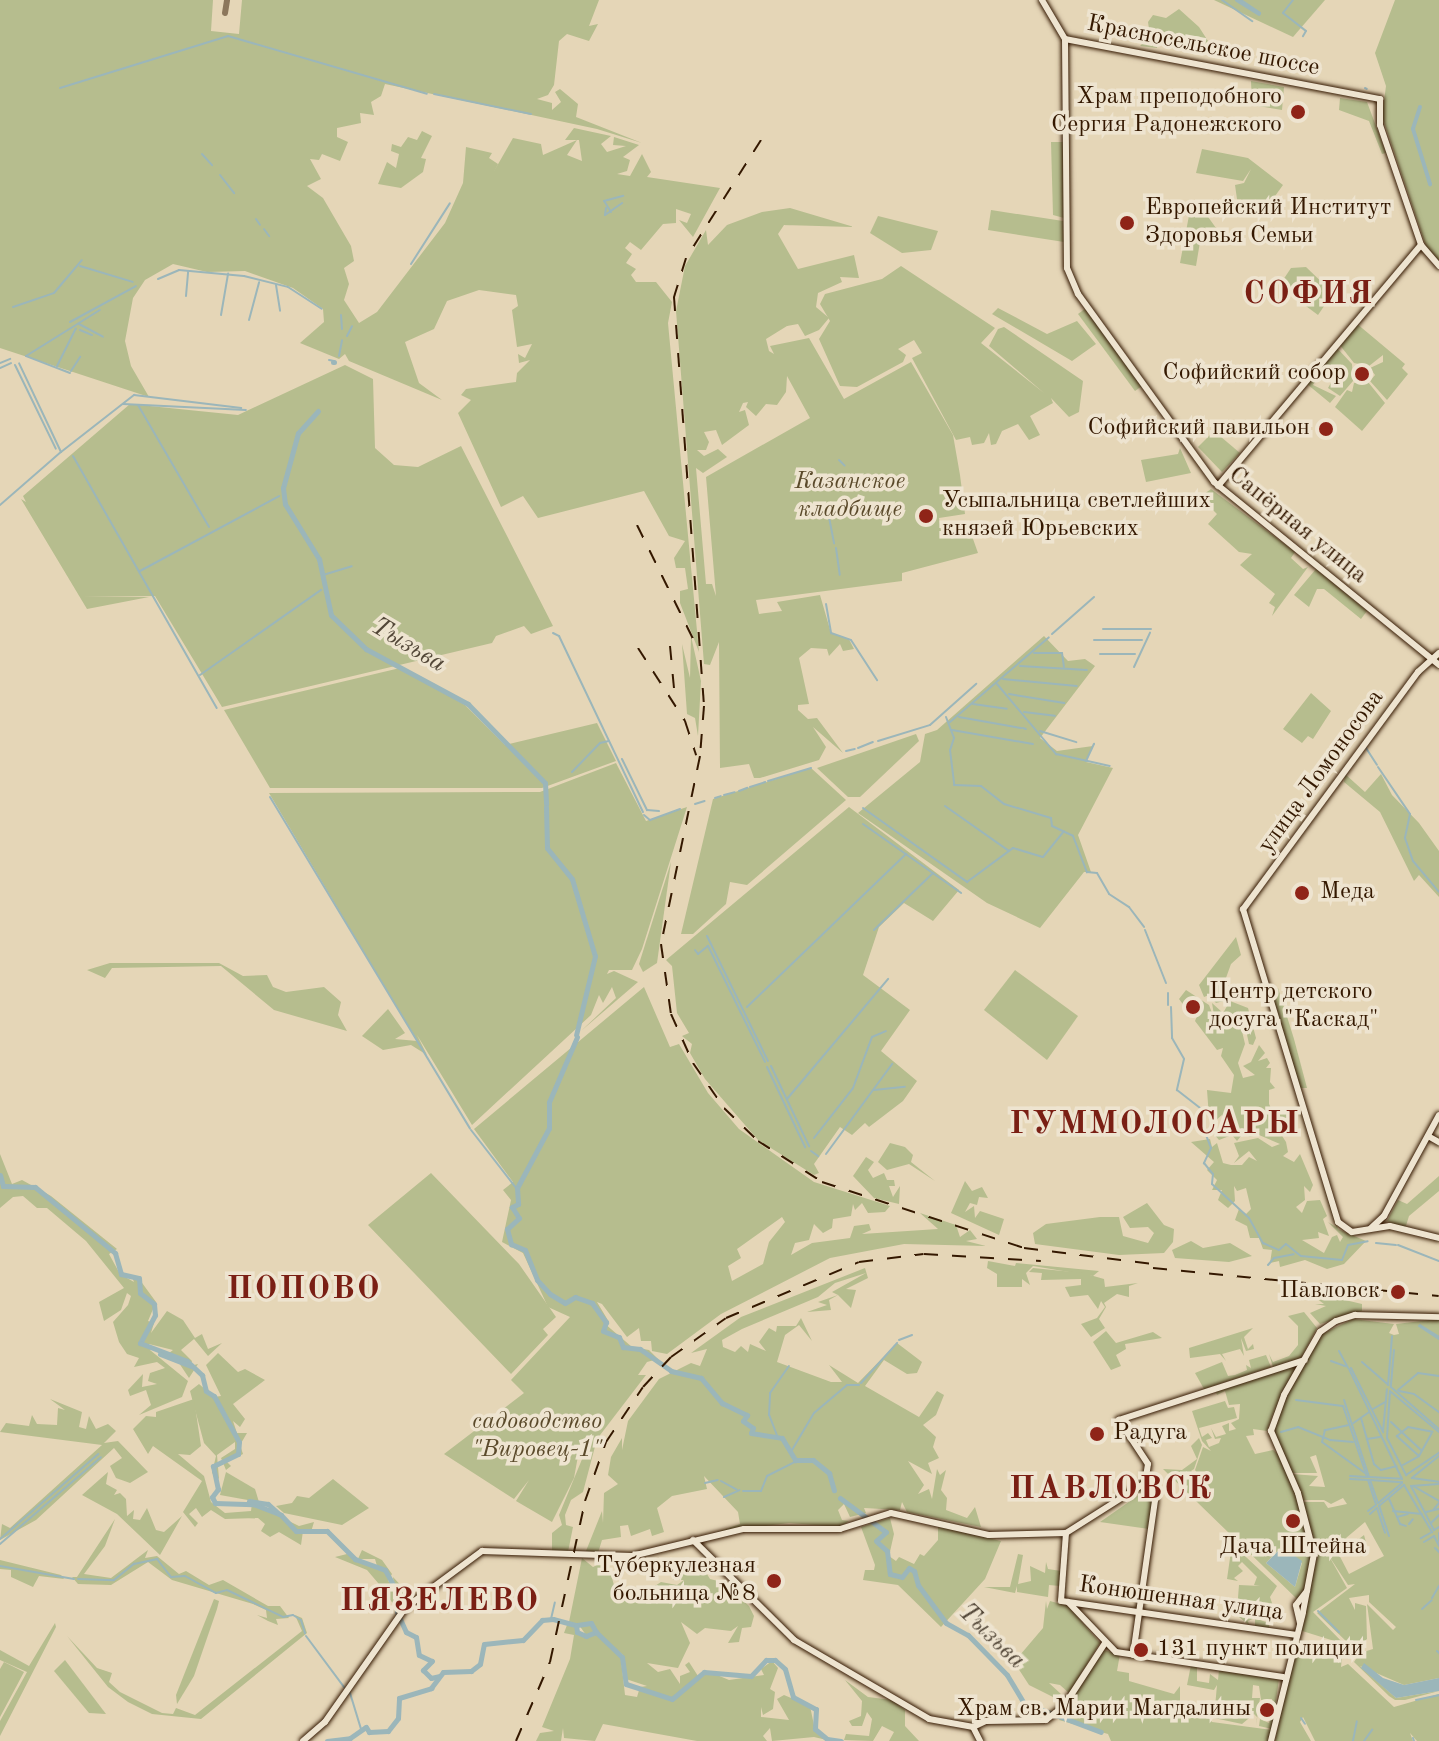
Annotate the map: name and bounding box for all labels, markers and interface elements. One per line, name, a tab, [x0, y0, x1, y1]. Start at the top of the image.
street label: Красносельское шоссе	[1084, 10, 1322, 84]
place label: Храм преподобного Сергия Радонежского	[1051, 84, 1282, 140]
marker: Храм преподобного Сергия Радонежского	[1289, 103, 1307, 121]
place label: Европейский Институт Здоровья Семьи	[1145, 195, 1391, 251]
marker: Европейский Институт Здоровья Семьи	[1116, 212, 1138, 234]
district label: СОФИЯ	[1244, 276, 1374, 314]
place label: Софийский собор	[1163, 360, 1346, 388]
marker: Софийский собор	[1353, 365, 1371, 383]
place label: Софийский павильон	[1087, 415, 1310, 443]
marker: Софийский павильон	[1317, 420, 1335, 438]
street label: Сапёрная улица	[1222, 461, 1372, 591]
park label: Казанское кладбище	[795, 469, 905, 525]
place label: Усыпальница светлейших князей Юрьевских	[942, 488, 1211, 544]
marker: Усыпальница светлейших князей Юрьевских	[917, 507, 935, 525]
water label: Тызьва	[365, 612, 451, 680]
street label: улица Ломоносова	[1253, 685, 1391, 859]
place label: Меда	[1320, 879, 1375, 907]
marker: Меда	[1291, 882, 1313, 904]
place label: Центр детского досуга "Каскад"	[1209, 979, 1378, 1035]
marker: Центр детского досуга "Каскад"	[1184, 998, 1202, 1016]
district label: ГУММОЛОСАРЫ	[1009, 1106, 1301, 1144]
district label: ПОПОВО	[226, 1271, 382, 1309]
place label: Павловск	[1280, 1278, 1380, 1306]
marker: Павловск	[1387, 1281, 1409, 1303]
park label: садоводство "Вировец-1"	[472, 1409, 602, 1465]
place label: Радуга	[1113, 1420, 1187, 1448]
marker: Радуга	[1088, 1425, 1106, 1443]
district label: ПАВЛОВСК	[1009, 1471, 1213, 1509]
marker: Дача Штейна	[1284, 1512, 1302, 1530]
place label: Дача Штейна	[1220, 1534, 1366, 1562]
place label: Туберкулезная больница №8	[596, 1553, 756, 1609]
marker: Туберкулезная больница №8	[763, 1570, 785, 1592]
street label: Конюшенная улица	[1077, 1571, 1285, 1629]
district label: ПЯЗЕЛЕВО	[340, 1583, 540, 1621]
water label: Тызьва	[951, 1597, 1031, 1677]
place label: 131 пункт полиции	[1157, 1636, 1364, 1664]
marker: 131 пункт полиции	[1132, 1641, 1150, 1659]
place label: Храм св. Марии Магдалины	[957, 1696, 1251, 1724]
marker: Храм св. Марии Магдалины	[1258, 1701, 1276, 1719]

